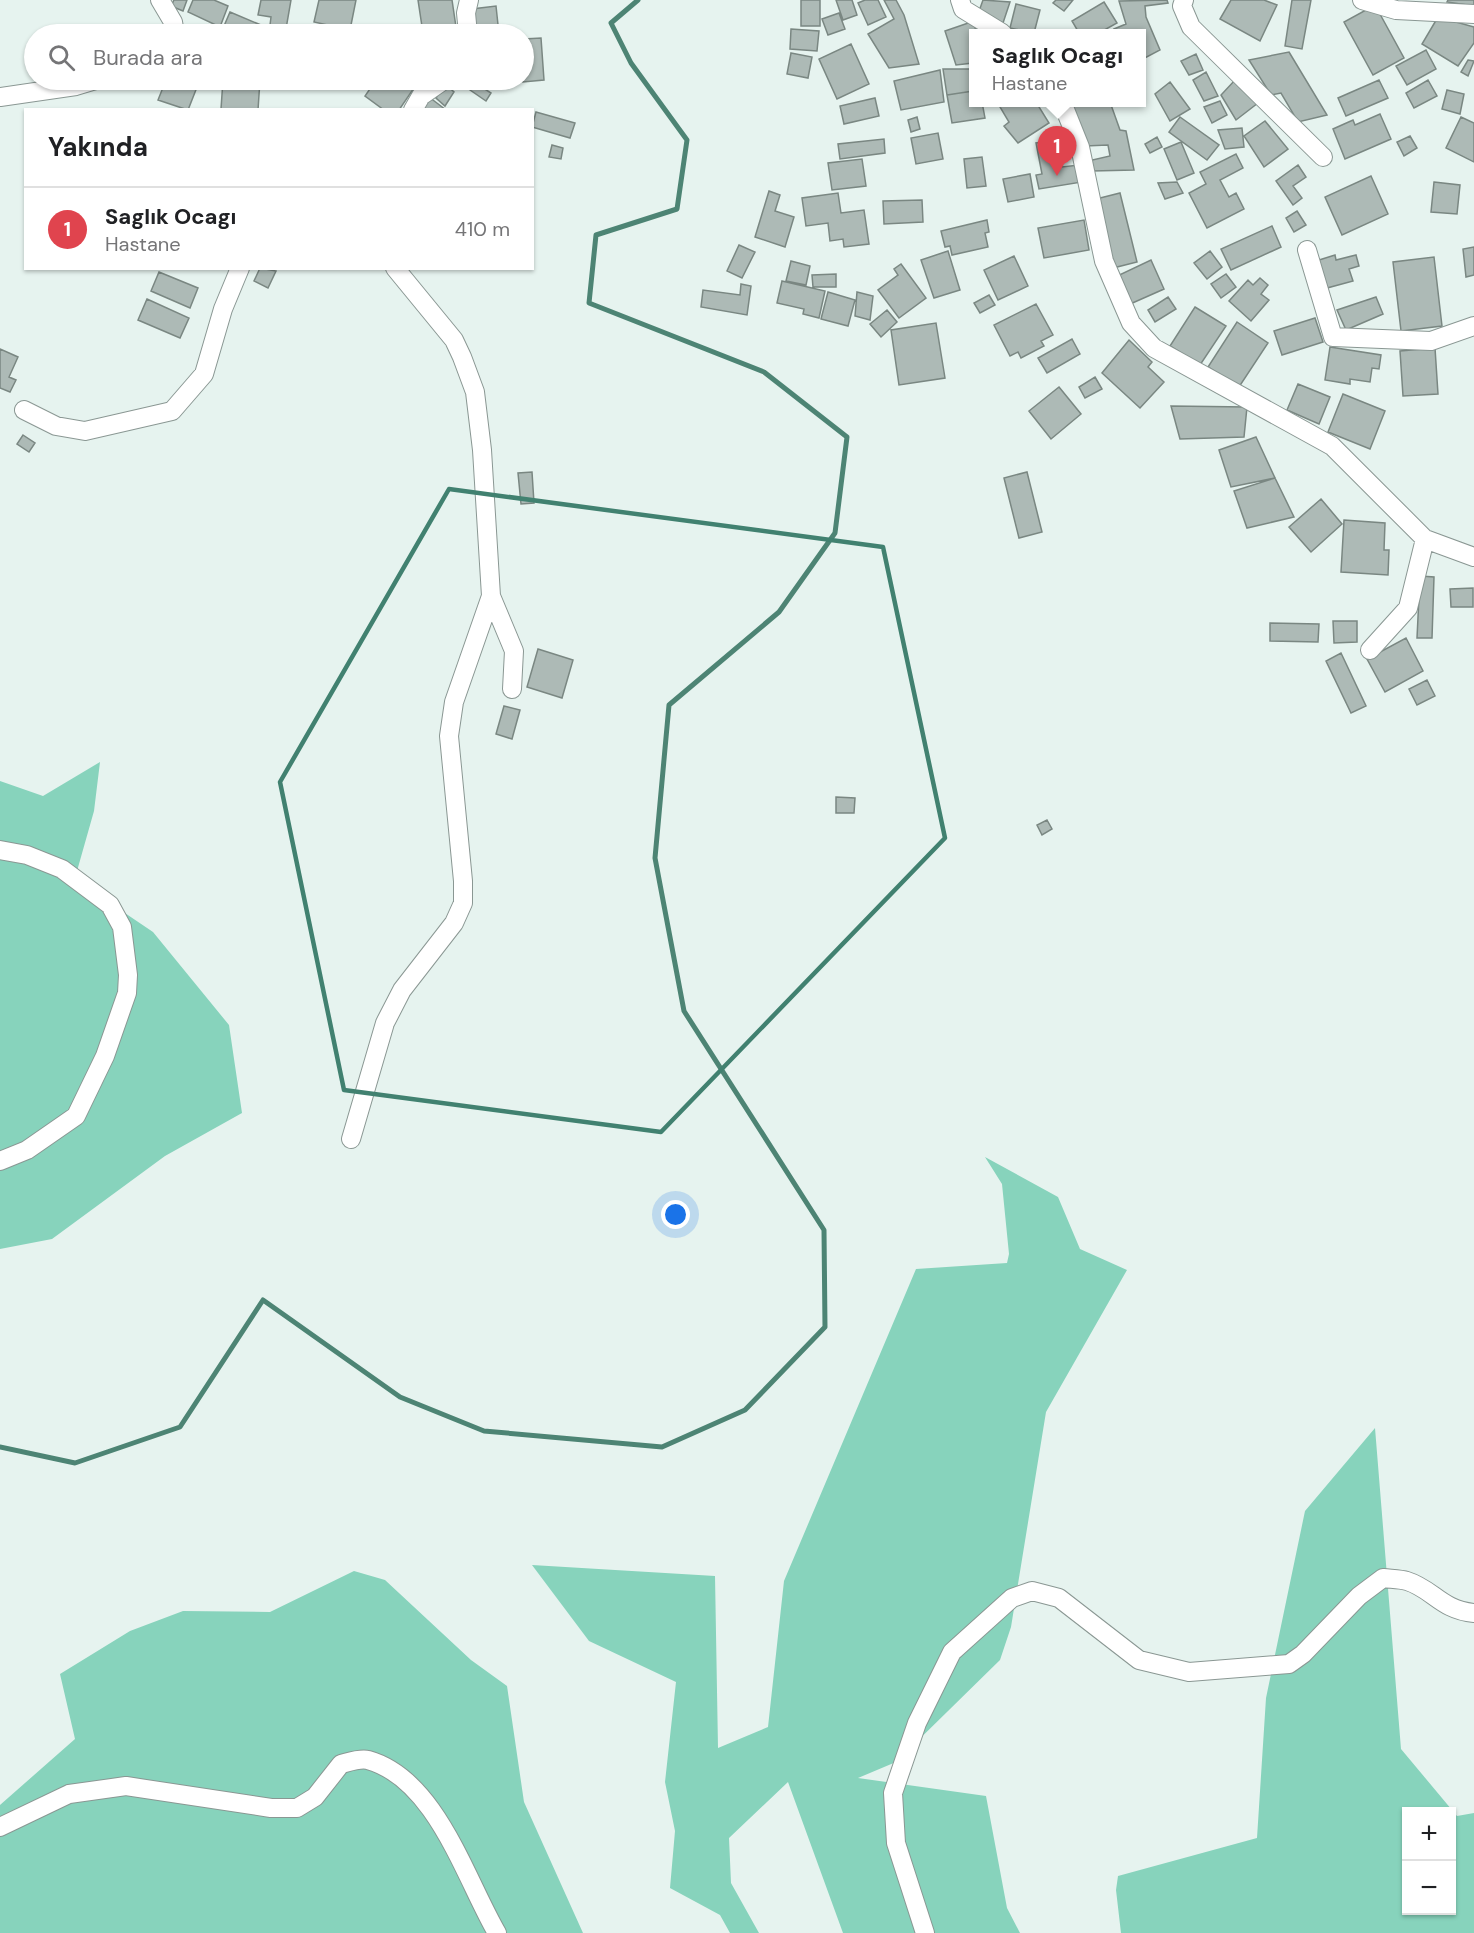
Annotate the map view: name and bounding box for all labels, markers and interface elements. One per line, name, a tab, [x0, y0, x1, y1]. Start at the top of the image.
search box	[24, 24, 534, 90]
popup	[969, 29, 1146, 107]
icon: search	[45, 41, 78, 74]
text: Saglık Ocagı	[992, 41, 1123, 70]
text: Burada ara	[93, 43, 203, 72]
text: Hastane	[992, 70, 1067, 96]
pin: 1	[1038, 126, 1076, 176]
text: Yakında	[48, 130, 148, 164]
text: Saglık Ocagı	[105, 202, 236, 231]
text: 1	[64, 216, 71, 242]
text: 410 m	[455, 216, 510, 242]
text: Hastane	[105, 231, 181, 257]
your location	[661, 1200, 690, 1229]
map controls	[1402, 1807, 1456, 1915]
button: +	[1402, 1807, 1456, 1861]
button: −	[1402, 1861, 1456, 1915]

